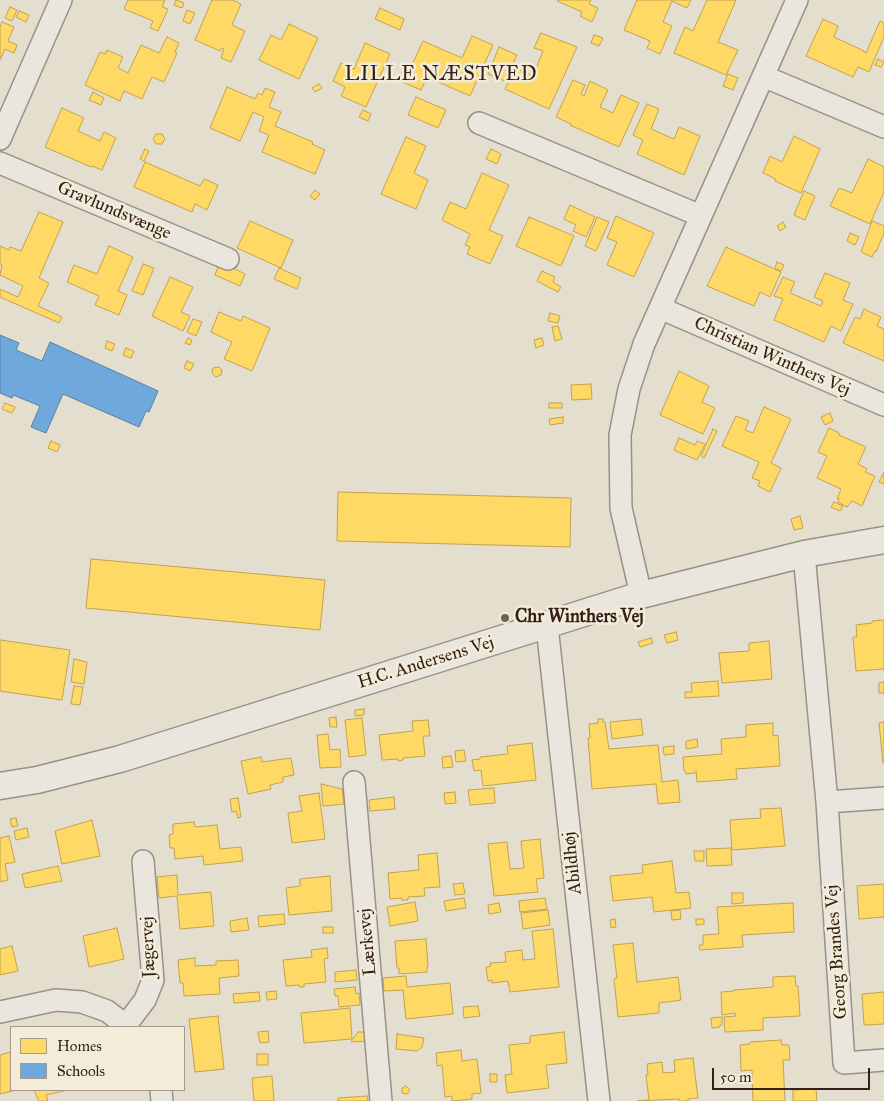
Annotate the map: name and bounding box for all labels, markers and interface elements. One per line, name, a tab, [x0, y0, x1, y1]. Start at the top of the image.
district label: LILLE NÆSTVED	[343, 63, 539, 87]
street label: Gravlundsvænge	[54, 177, 174, 245]
street label: Christian Winthers Vej	[690, 313, 854, 401]
place label: Chr Winthers Vej	[515, 607, 644, 629]
marker: Chr Winthers Vej	[499, 612, 511, 624]
street label: H.C. Andersens Vej	[355, 632, 497, 694]
street label: Abildhøj	[559, 830, 587, 896]
street label: Georg Brandes Vej	[822, 884, 852, 1020]
street label: Lærkevej	[354, 907, 382, 977]
street label: Jægervej	[137, 916, 161, 978]
legend	[10, 1026, 185, 1091]
text: Homes	[57, 1037, 102, 1055]
scale bar	[714, 1058, 872, 1090]
text: Schools	[57, 1062, 105, 1080]
text: 50 m	[720, 1068, 752, 1086]

